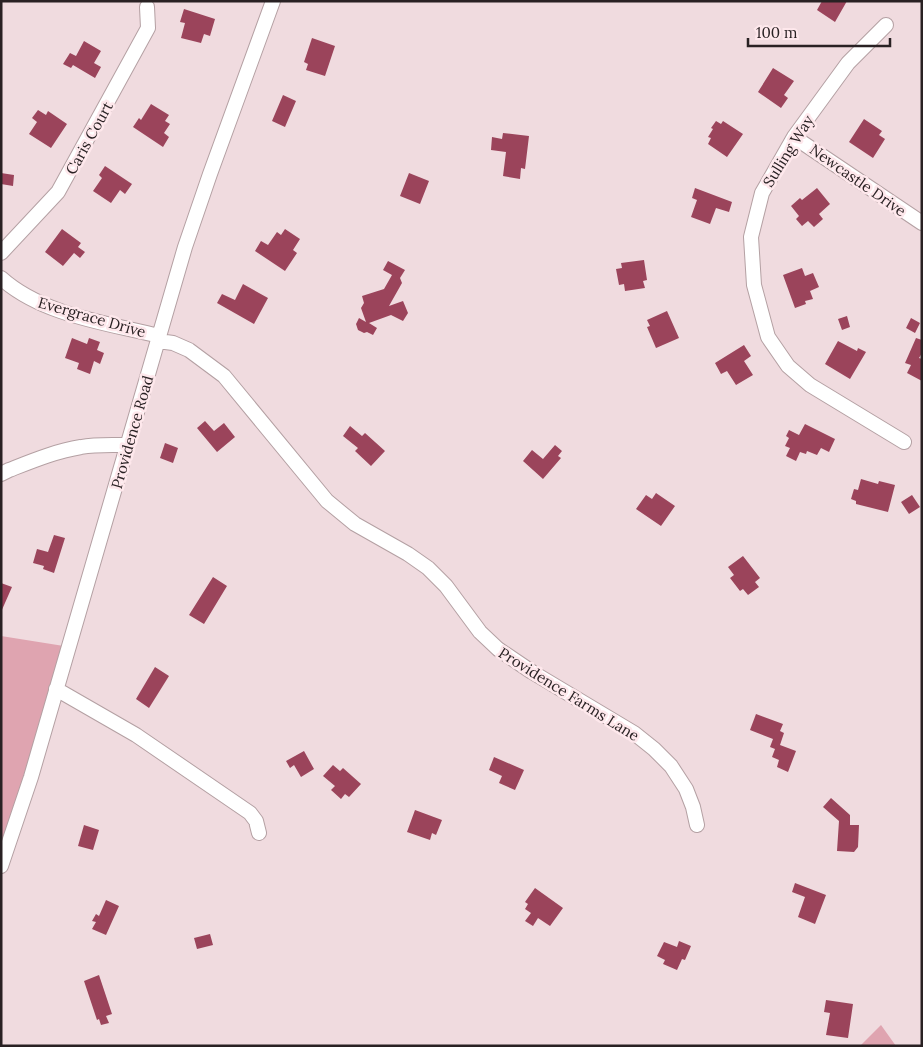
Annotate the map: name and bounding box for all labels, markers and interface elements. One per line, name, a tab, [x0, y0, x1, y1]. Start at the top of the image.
scale bar	[748, 15, 890, 47]
text: 100 m	[756, 23, 797, 42]
street label: Caris Court	[61, 98, 117, 178]
street label: Sulling Way	[758, 112, 818, 190]
street label: Newcastle Drive	[806, 140, 910, 220]
street label: Evergrace Drive	[36, 293, 148, 341]
street label: Providence Road	[107, 373, 157, 491]
street label: Providence Farms Lane	[495, 643, 643, 745]

